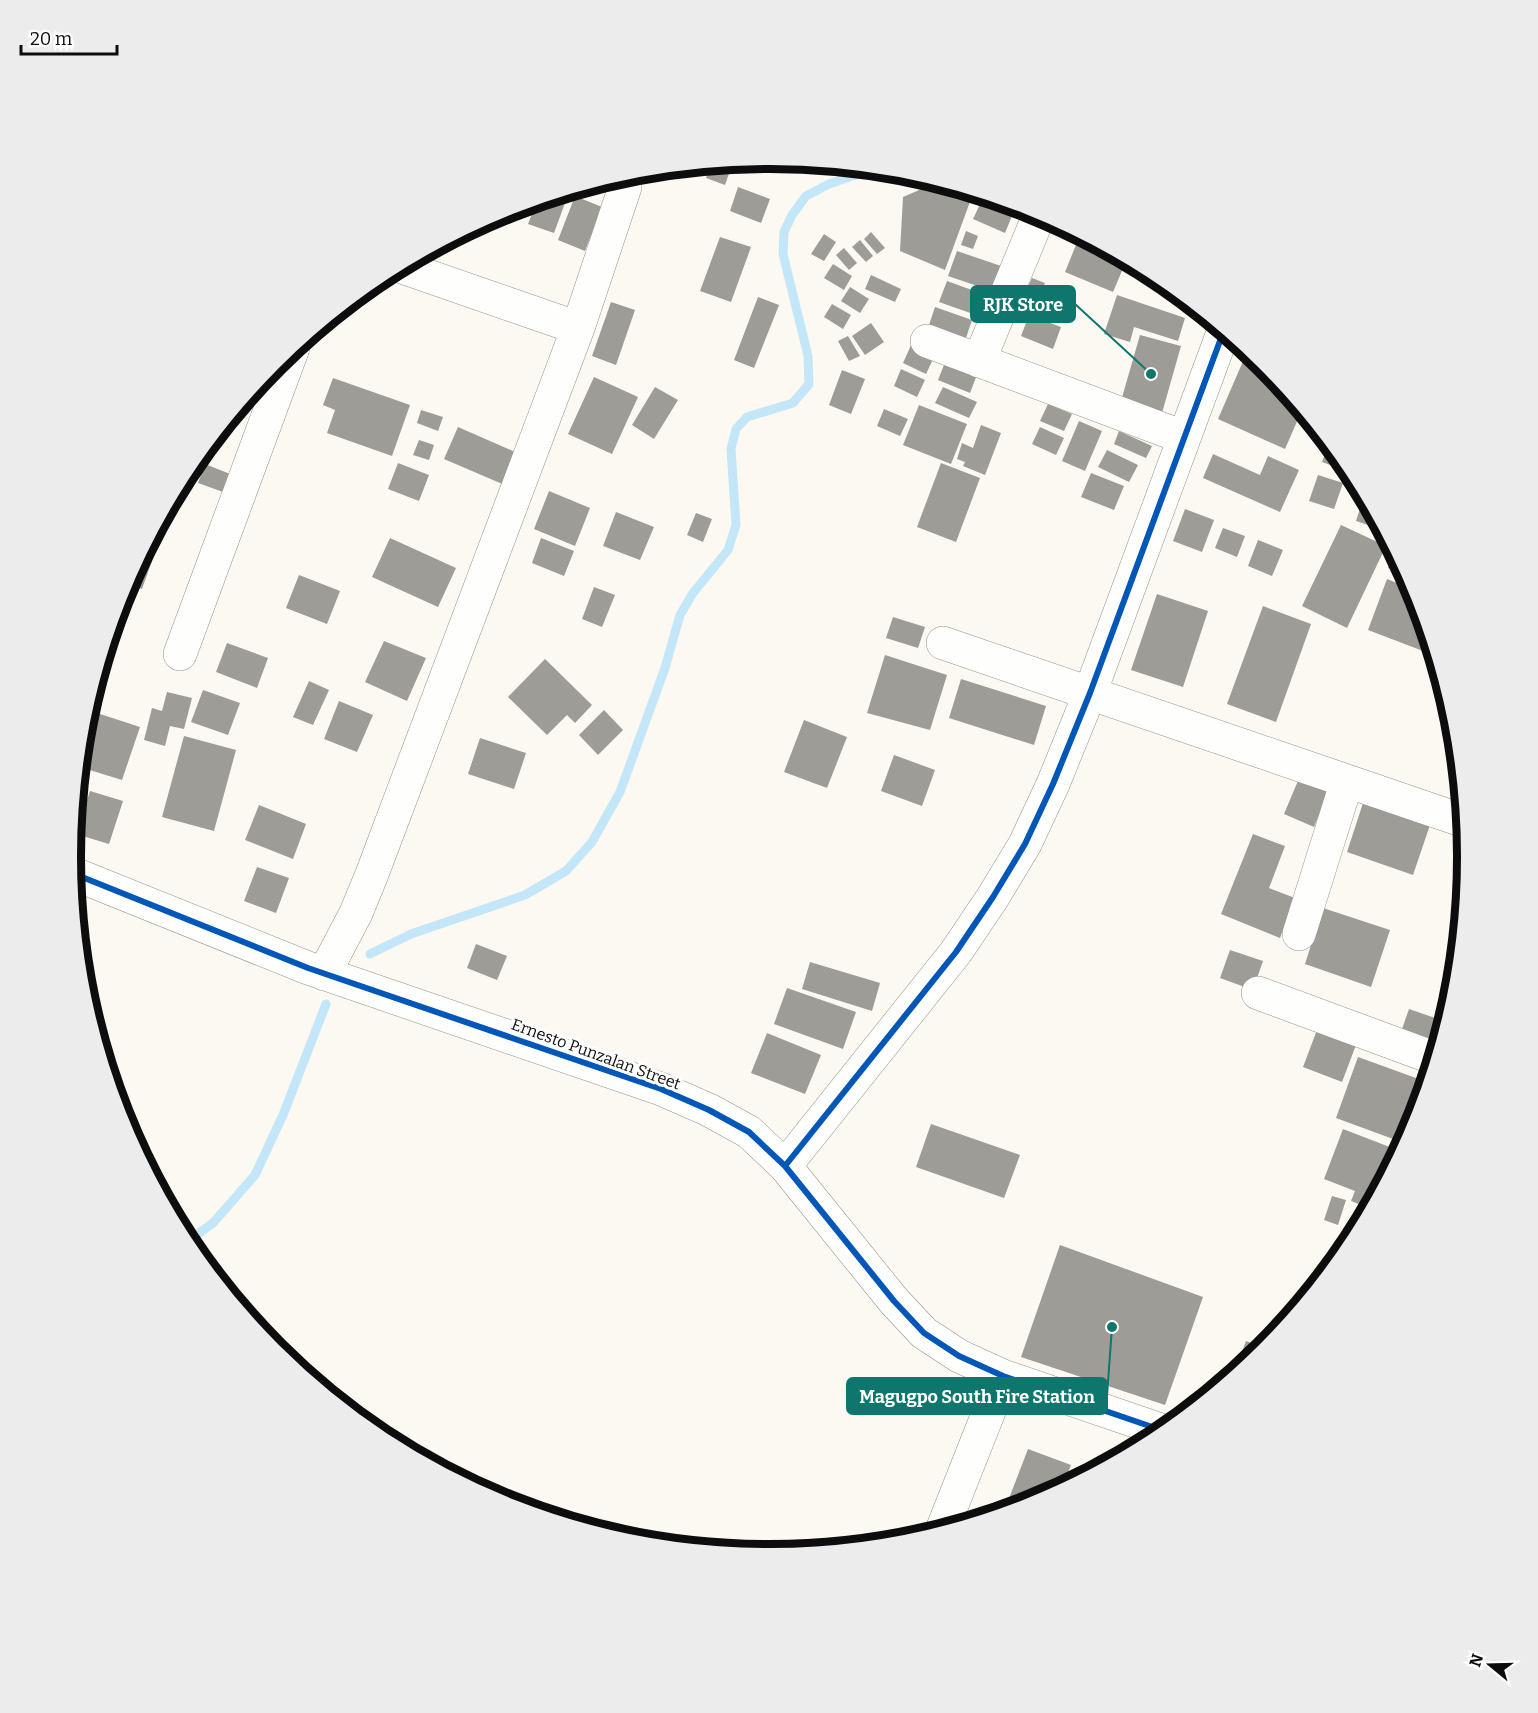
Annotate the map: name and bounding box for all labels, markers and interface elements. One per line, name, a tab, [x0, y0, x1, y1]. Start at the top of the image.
scale bar	[21, 18, 117, 56]
text: 20 m	[30, 28, 72, 50]
callout: RJK Store	[971, 286, 1075, 322]
text: RJK Store	[983, 294, 1063, 316]
street label: Ernesto Punzalan Street	[509, 1015, 683, 1094]
callout: Magugpo South Fire Station	[847, 1378, 1107, 1414]
text: Magugpo South Fire Station	[859, 1386, 1095, 1408]
north arrow	[1460, 1635, 1520, 1695]
text: N	[1465, 1651, 1487, 1669]

